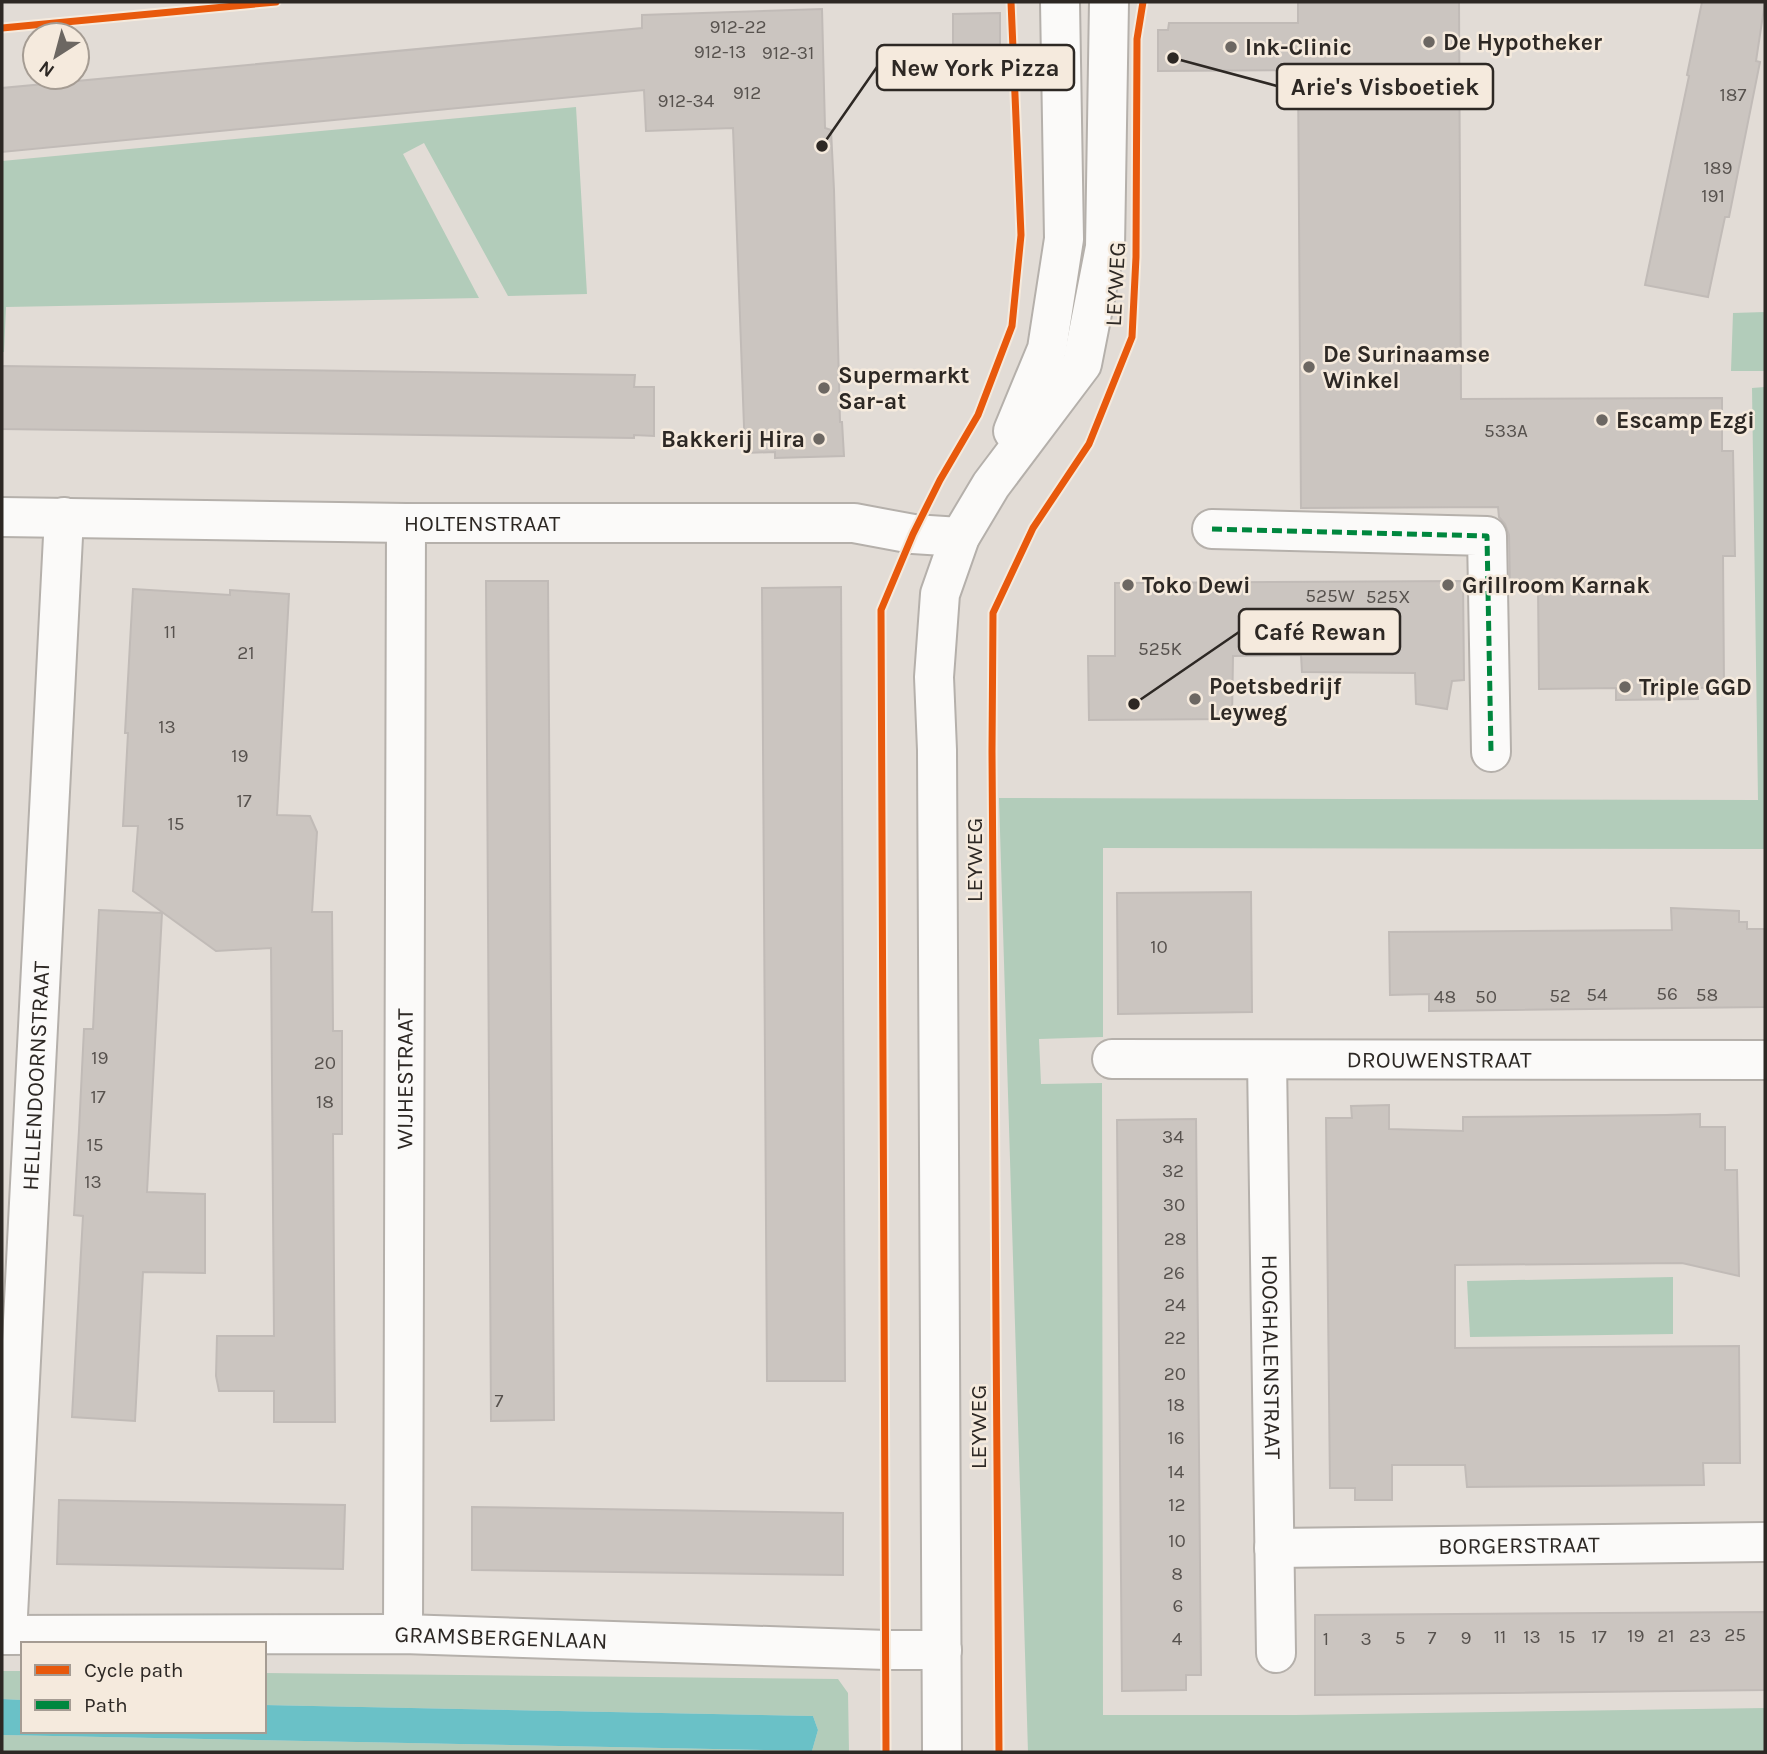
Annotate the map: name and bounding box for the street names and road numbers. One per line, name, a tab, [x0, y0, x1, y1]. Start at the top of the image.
street label: LEYWEG	[1100, 241, 1131, 327]
street label: HOLTENSTRAAT	[404, 510, 561, 537]
street label: LEYWEG	[961, 818, 988, 902]
street label: HELLENDOORNSTRAAT	[17, 960, 55, 1191]
street label: WIJHESTRAAT	[391, 1008, 419, 1150]
street label: DROUWENSTRAAT	[1347, 1046, 1532, 1074]
street label: HOOGHALENSTRAAT	[1256, 1255, 1286, 1460]
street label: LEYWEG	[965, 1385, 992, 1469]
street label: BORGERSTRAAT	[1438, 1531, 1600, 1560]
street label: GRAMSBERGENLAAN	[394, 1621, 608, 1655]

